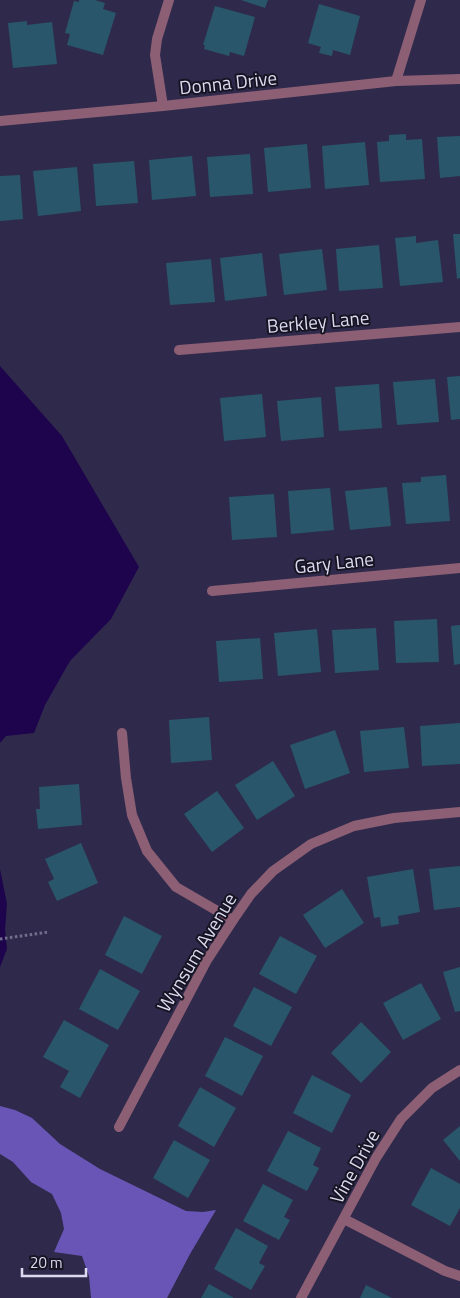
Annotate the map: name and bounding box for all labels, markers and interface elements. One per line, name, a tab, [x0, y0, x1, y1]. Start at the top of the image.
street label: Donna Drive	[178, 62, 278, 102]
street label: Berkley Lane	[266, 302, 370, 340]
street label: Gary Lane	[293, 543, 375, 581]
street label: Wynsum Avenue	[149, 887, 243, 1017]
street label: Vine Drive	[322, 1124, 386, 1208]
scale bar	[22, 1246, 86, 1278]
text: 20 m	[30, 1251, 63, 1274]

